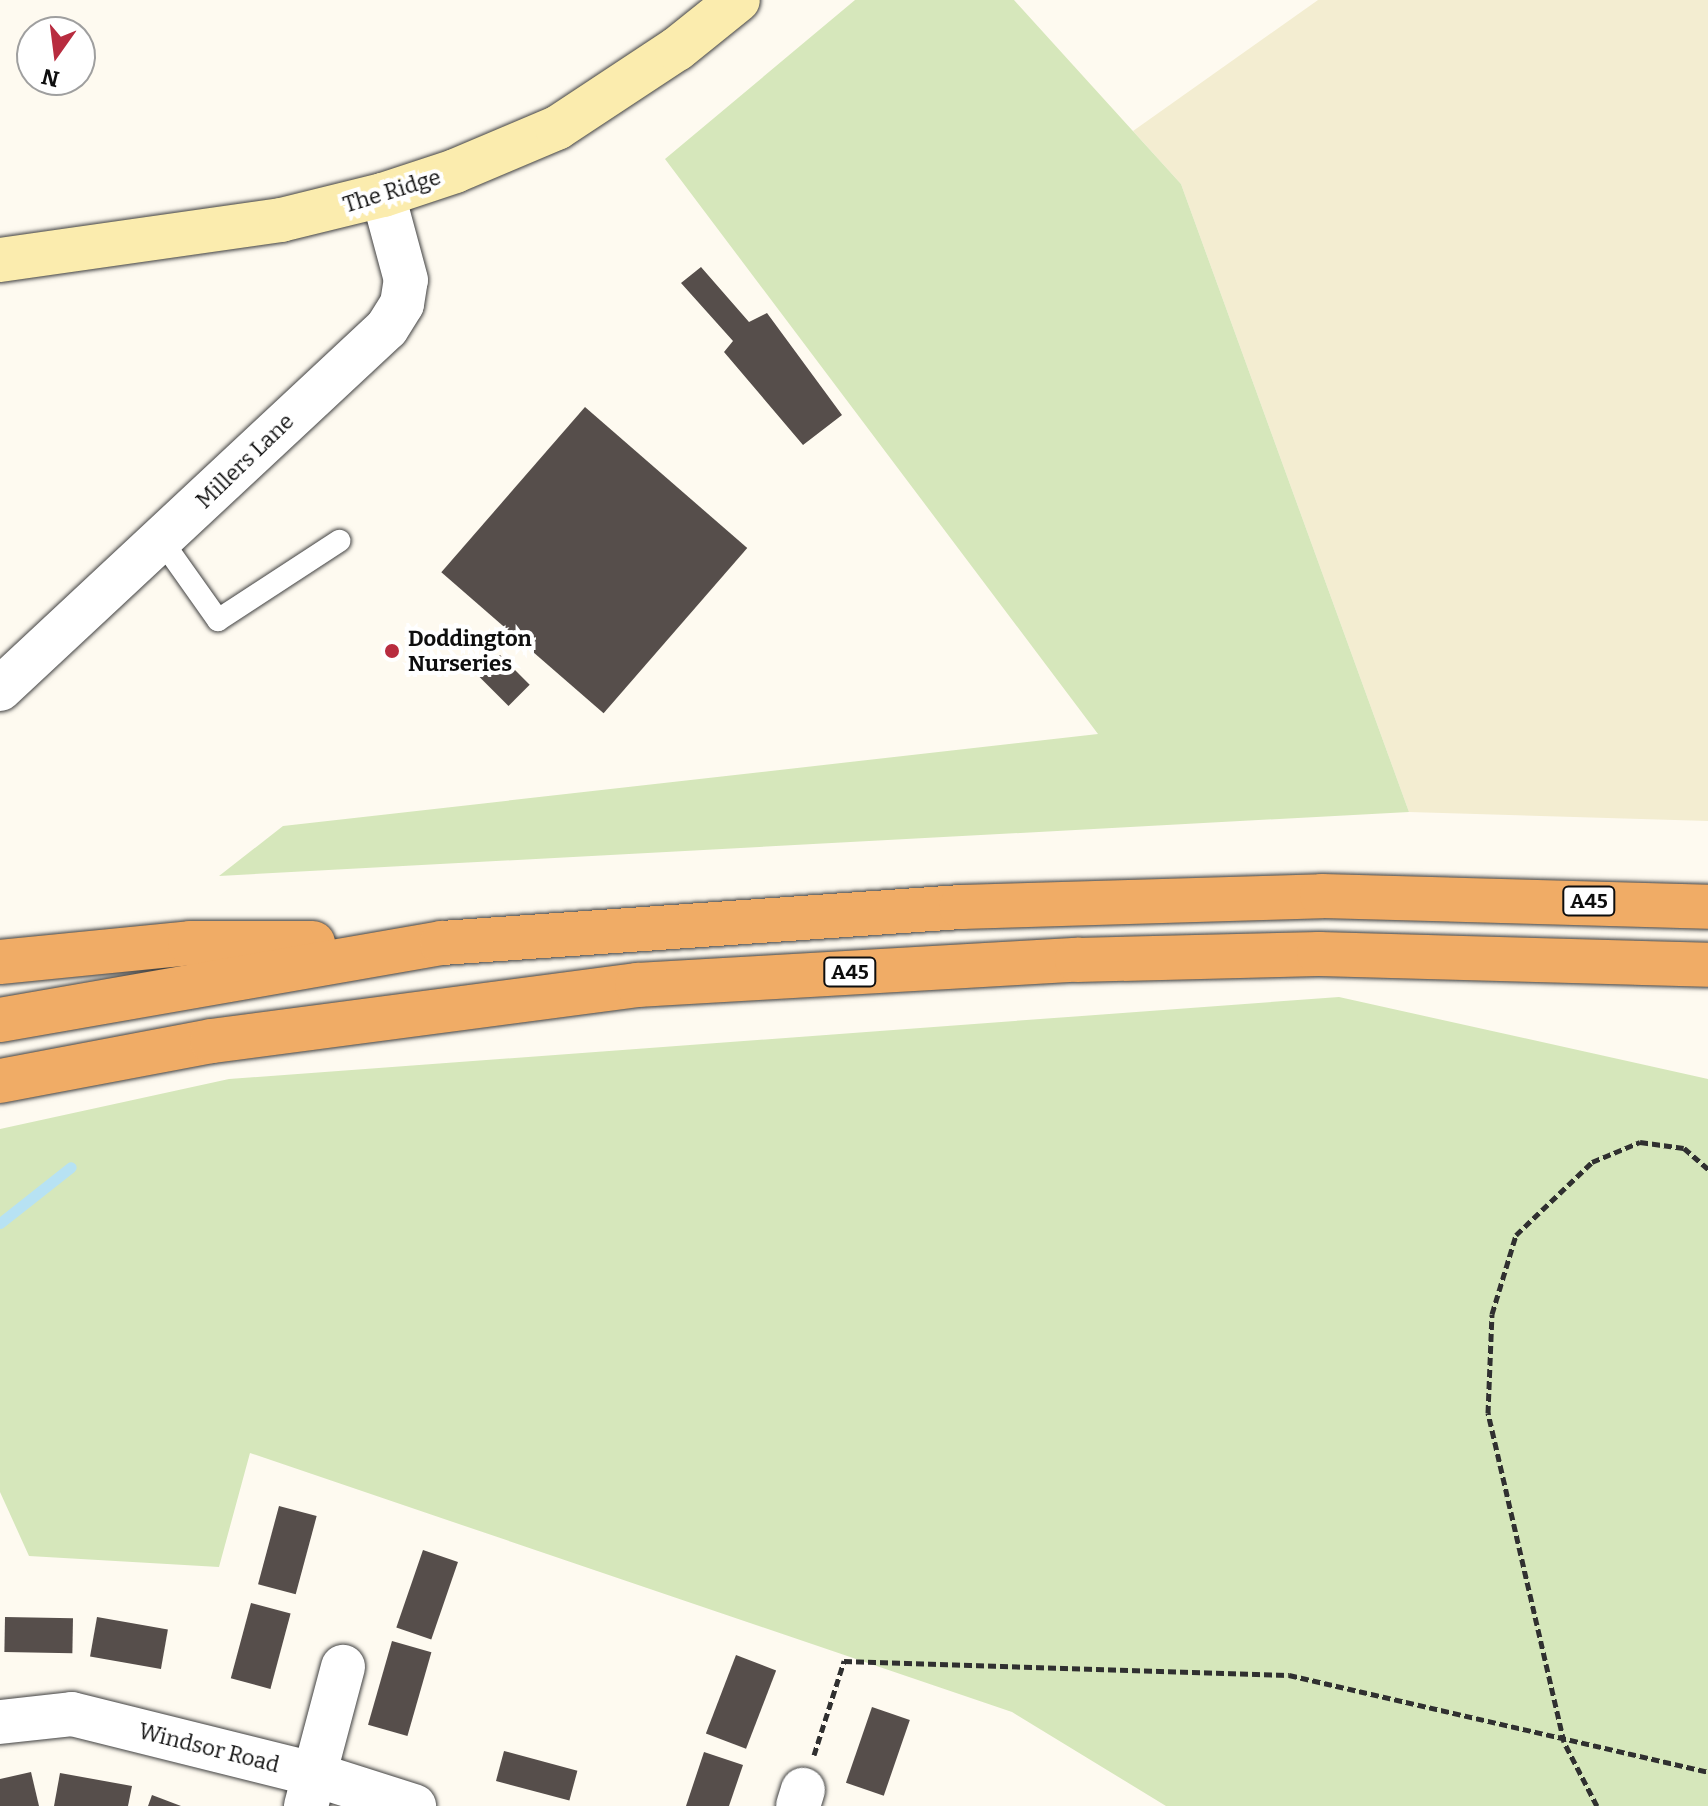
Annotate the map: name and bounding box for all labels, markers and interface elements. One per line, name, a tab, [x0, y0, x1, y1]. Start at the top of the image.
north arrow	[16, 16, 96, 96]
text: N	[39, 63, 62, 93]
street label: The Ridge	[340, 164, 444, 218]
street label: Millers Lane	[191, 408, 299, 514]
place label: Doddington Nurseries	[408, 625, 532, 676]
marker: Doddington Nurseries	[383, 642, 401, 660]
road number: A45	[1561, 885, 1617, 917]
road number: A45	[822, 956, 878, 988]
street label: Windsor Road	[136, 1718, 282, 1778]

